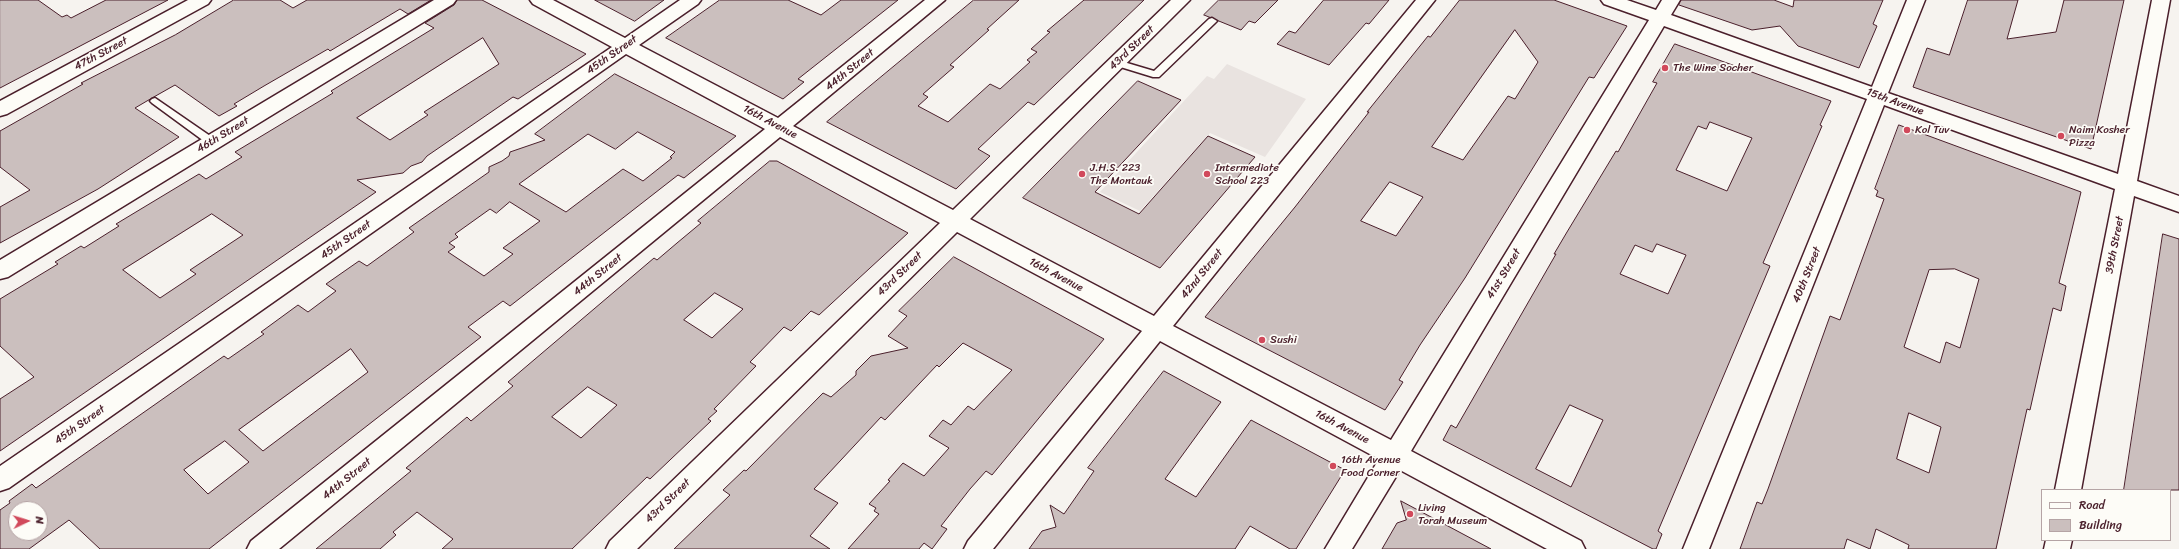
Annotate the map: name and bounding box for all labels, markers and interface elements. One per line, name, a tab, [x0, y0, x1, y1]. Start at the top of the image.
street label: 43rd Street	[1107, 23, 1157, 73]
street label: 45th Street	[584, 33, 640, 77]
street label: 47th Street	[72, 34, 130, 74]
street label: 44th Street	[823, 46, 877, 94]
place label: The Wine Socher	[1673, 61, 1753, 75]
marker: The Wine Socher	[1660, 63, 1670, 73]
street label: 15th Avenue	[1865, 86, 1925, 118]
street label: 16th Avenue	[741, 102, 799, 142]
street label: 46th Street	[195, 114, 251, 156]
place label: Kol Tuv	[1915, 123, 1949, 137]
place label: Naim Kosher Pizza	[2069, 123, 2130, 149]
marker: Kol Tuv	[1902, 125, 1912, 135]
marker: Naim Kosher Pizza	[2056, 131, 2066, 141]
place label: J.H.S. 223 The Montauk	[1090, 161, 1153, 187]
place label: Intermediate School 223	[1215, 161, 1279, 187]
marker: J.H.S. 223 The Montauk	[1077, 169, 1087, 179]
marker: Intermediate School 223	[1202, 169, 1212, 179]
street label: 39th Street	[2103, 215, 2127, 275]
street label: 45th Street	[318, 218, 374, 262]
street label: 40th Street	[1790, 245, 1824, 305]
street label: 41st Street	[1484, 246, 1524, 302]
street label: 42nd Street	[1178, 247, 1226, 301]
street label: 43rd Street	[875, 249, 925, 299]
street label: 44th Street	[571, 251, 625, 299]
street label: 16th Avenue	[1027, 255, 1085, 295]
place label: Sushi	[1270, 333, 1297, 347]
marker: Sushi	[1257, 335, 1267, 345]
street label: 45th Street	[52, 403, 108, 447]
street label: 16th Avenue	[1313, 407, 1371, 447]
place label: 16th Avenue Food Corner	[1341, 453, 1401, 479]
street label: 44th Street	[320, 455, 374, 503]
marker: 16th Avenue Food Corner	[1328, 461, 1338, 471]
street label: 43rd Street	[643, 476, 693, 526]
legend	[2041, 489, 2171, 541]
text: Road	[2079, 494, 2105, 516]
north arrow	[8, 501, 48, 541]
place label: Living Torah Museum	[1418, 501, 1487, 527]
marker: Living Torah Museum	[1405, 509, 1415, 519]
text: Building	[2079, 514, 2122, 536]
text: N	[30, 516, 49, 525]

